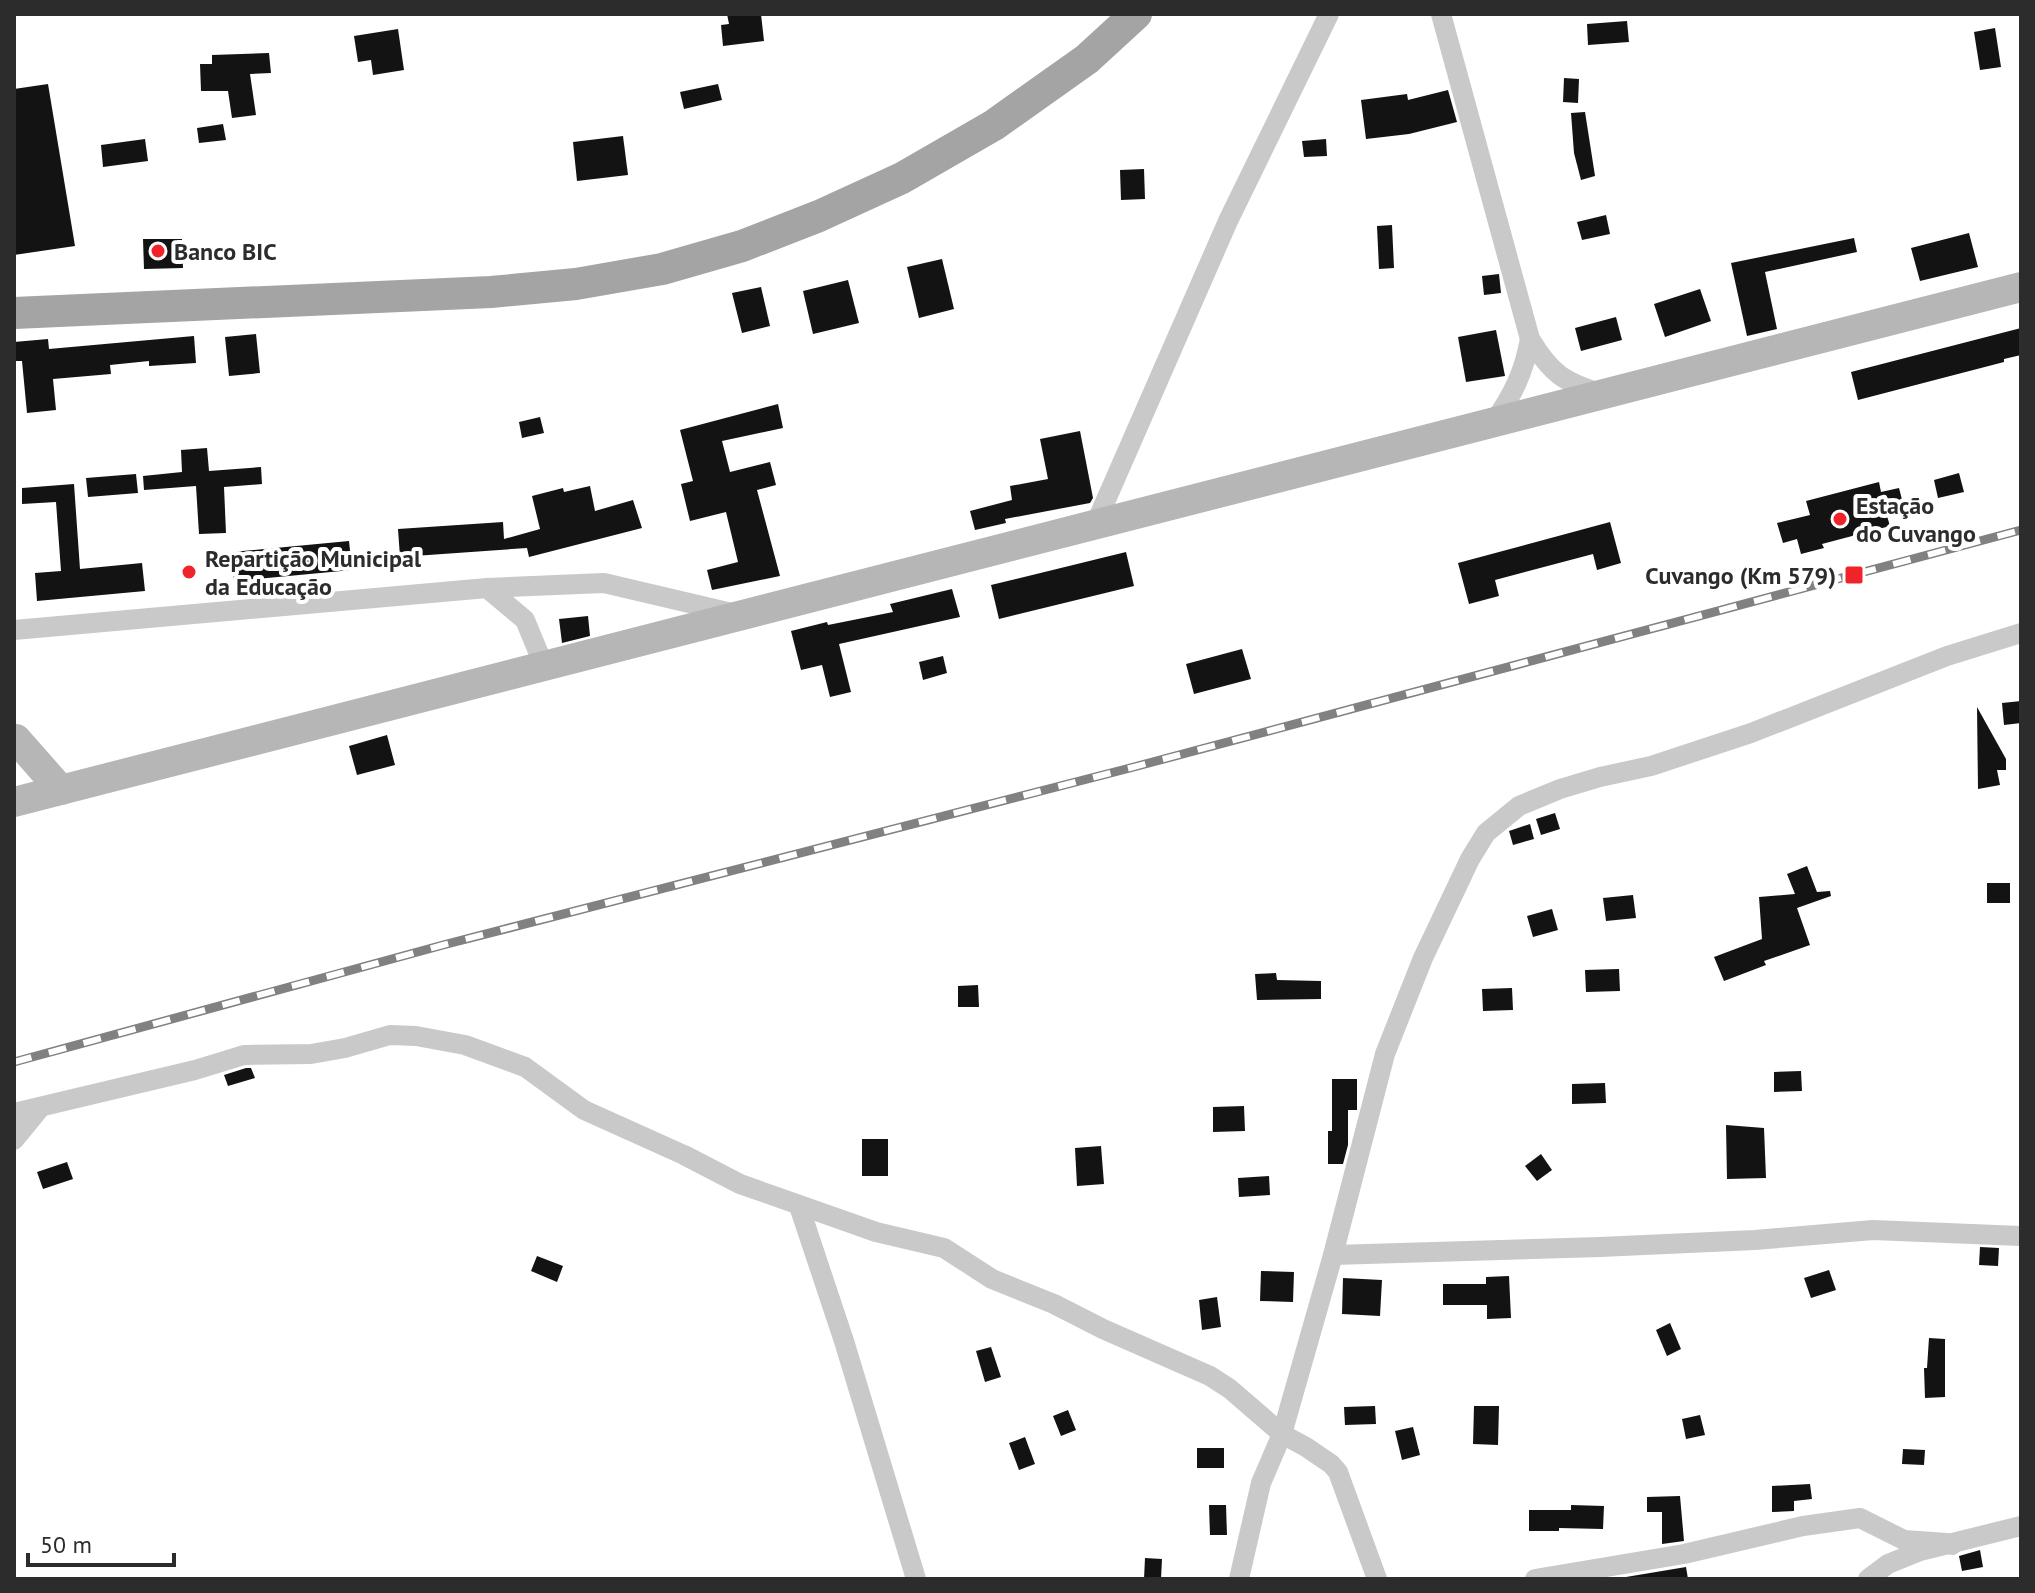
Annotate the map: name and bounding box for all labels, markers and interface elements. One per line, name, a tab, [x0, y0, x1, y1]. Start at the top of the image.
place label: Banco BIC	[174, 236, 277, 267]
marker: Banco BIC	[149, 242, 167, 260]
place label: Estação do Cuvango	[1856, 490, 1976, 549]
marker: Estação do Cuvango	[1831, 510, 1849, 528]
place label: Repartição Municipal da Educação	[205, 543, 422, 602]
place label: Cuvango (Km 579)	[1645, 560, 1836, 591]
marker: Repartição Municipal da Educação	[180, 563, 198, 581]
marker: Cuvango (Km 579)	[1843, 564, 1865, 586]
scale bar	[28, 1517, 174, 1567]
text: 50 m	[40, 1529, 92, 1560]

